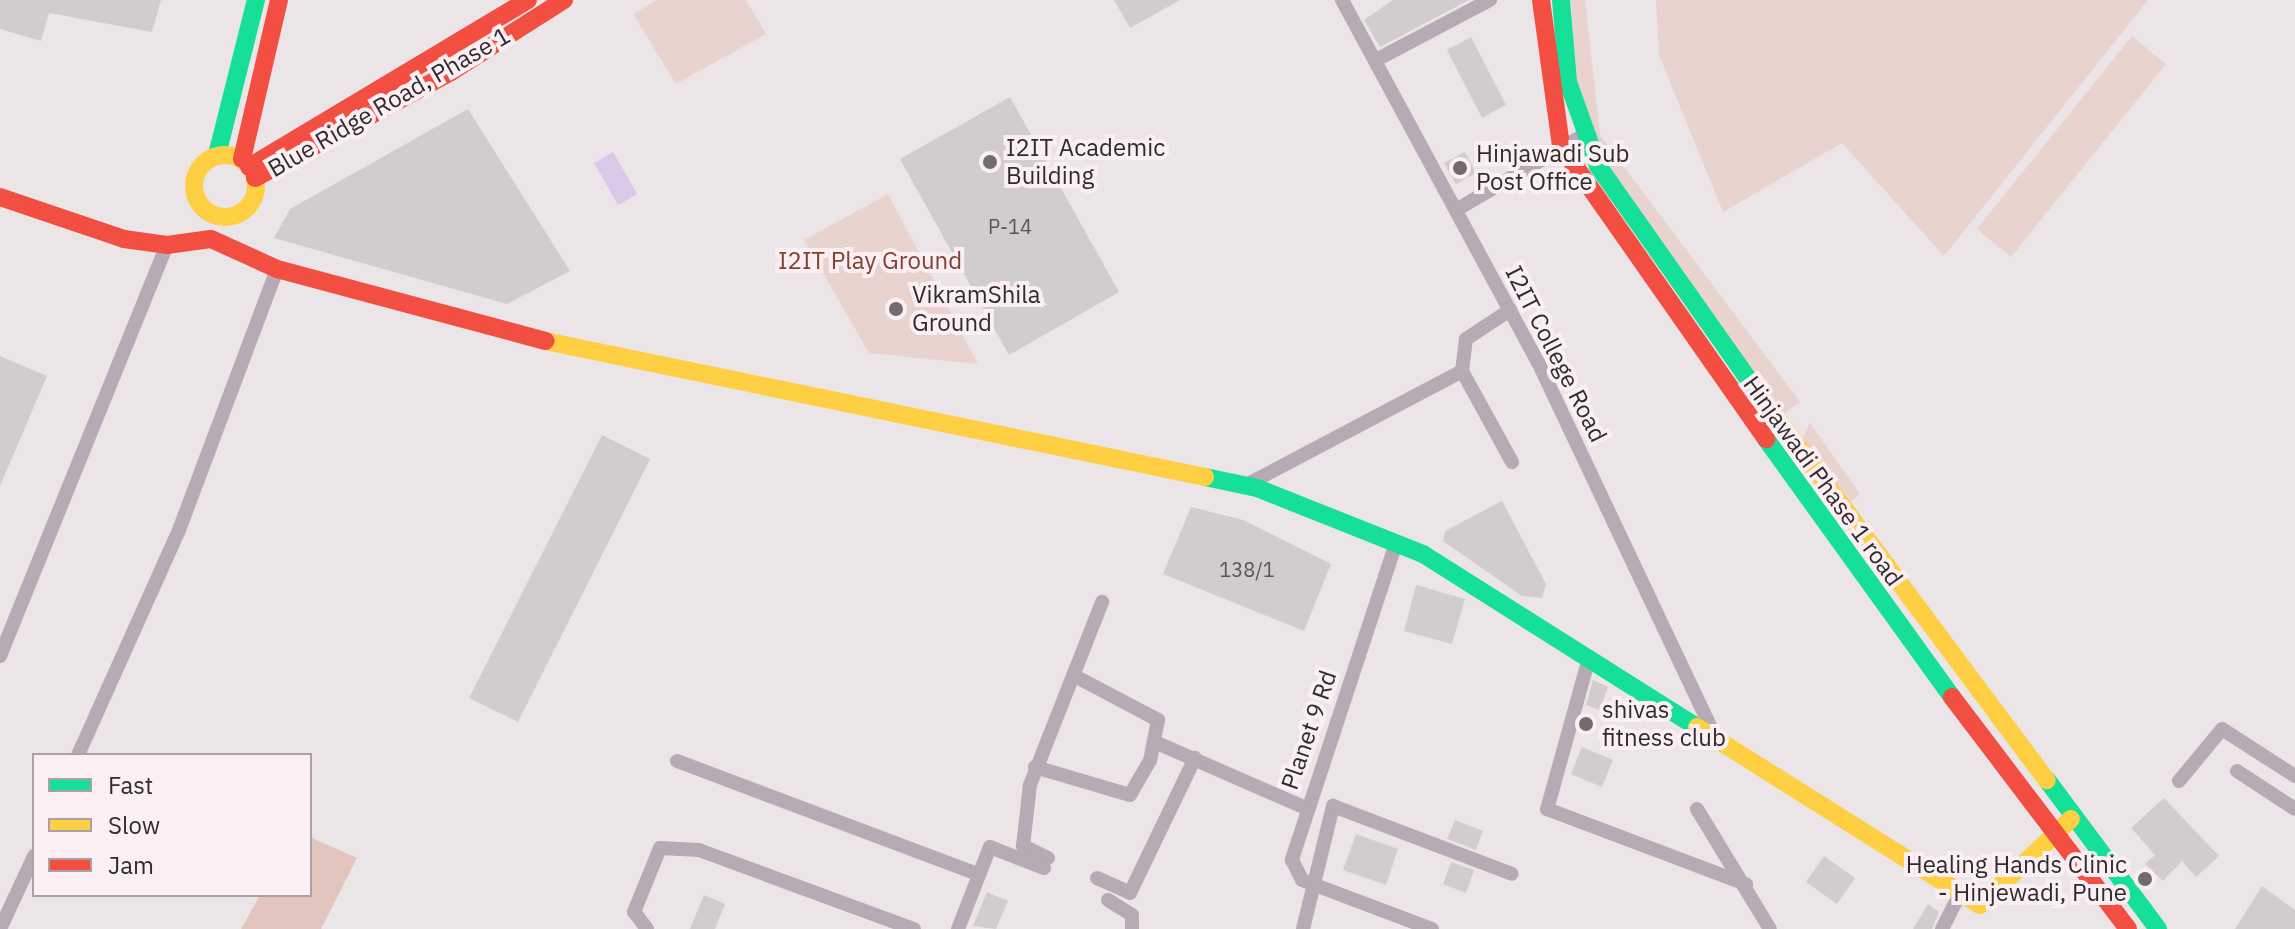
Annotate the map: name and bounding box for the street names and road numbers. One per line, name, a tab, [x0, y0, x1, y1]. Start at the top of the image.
street label: Blue Ridge Road, Phase 1	[263, 21, 515, 183]
street label: I2IT College Road	[1499, 261, 1613, 447]
street label: Hinjawadi Phase 1 road	[1737, 370, 1909, 592]
street label: Planet 9 Rd	[1275, 667, 1343, 793]

